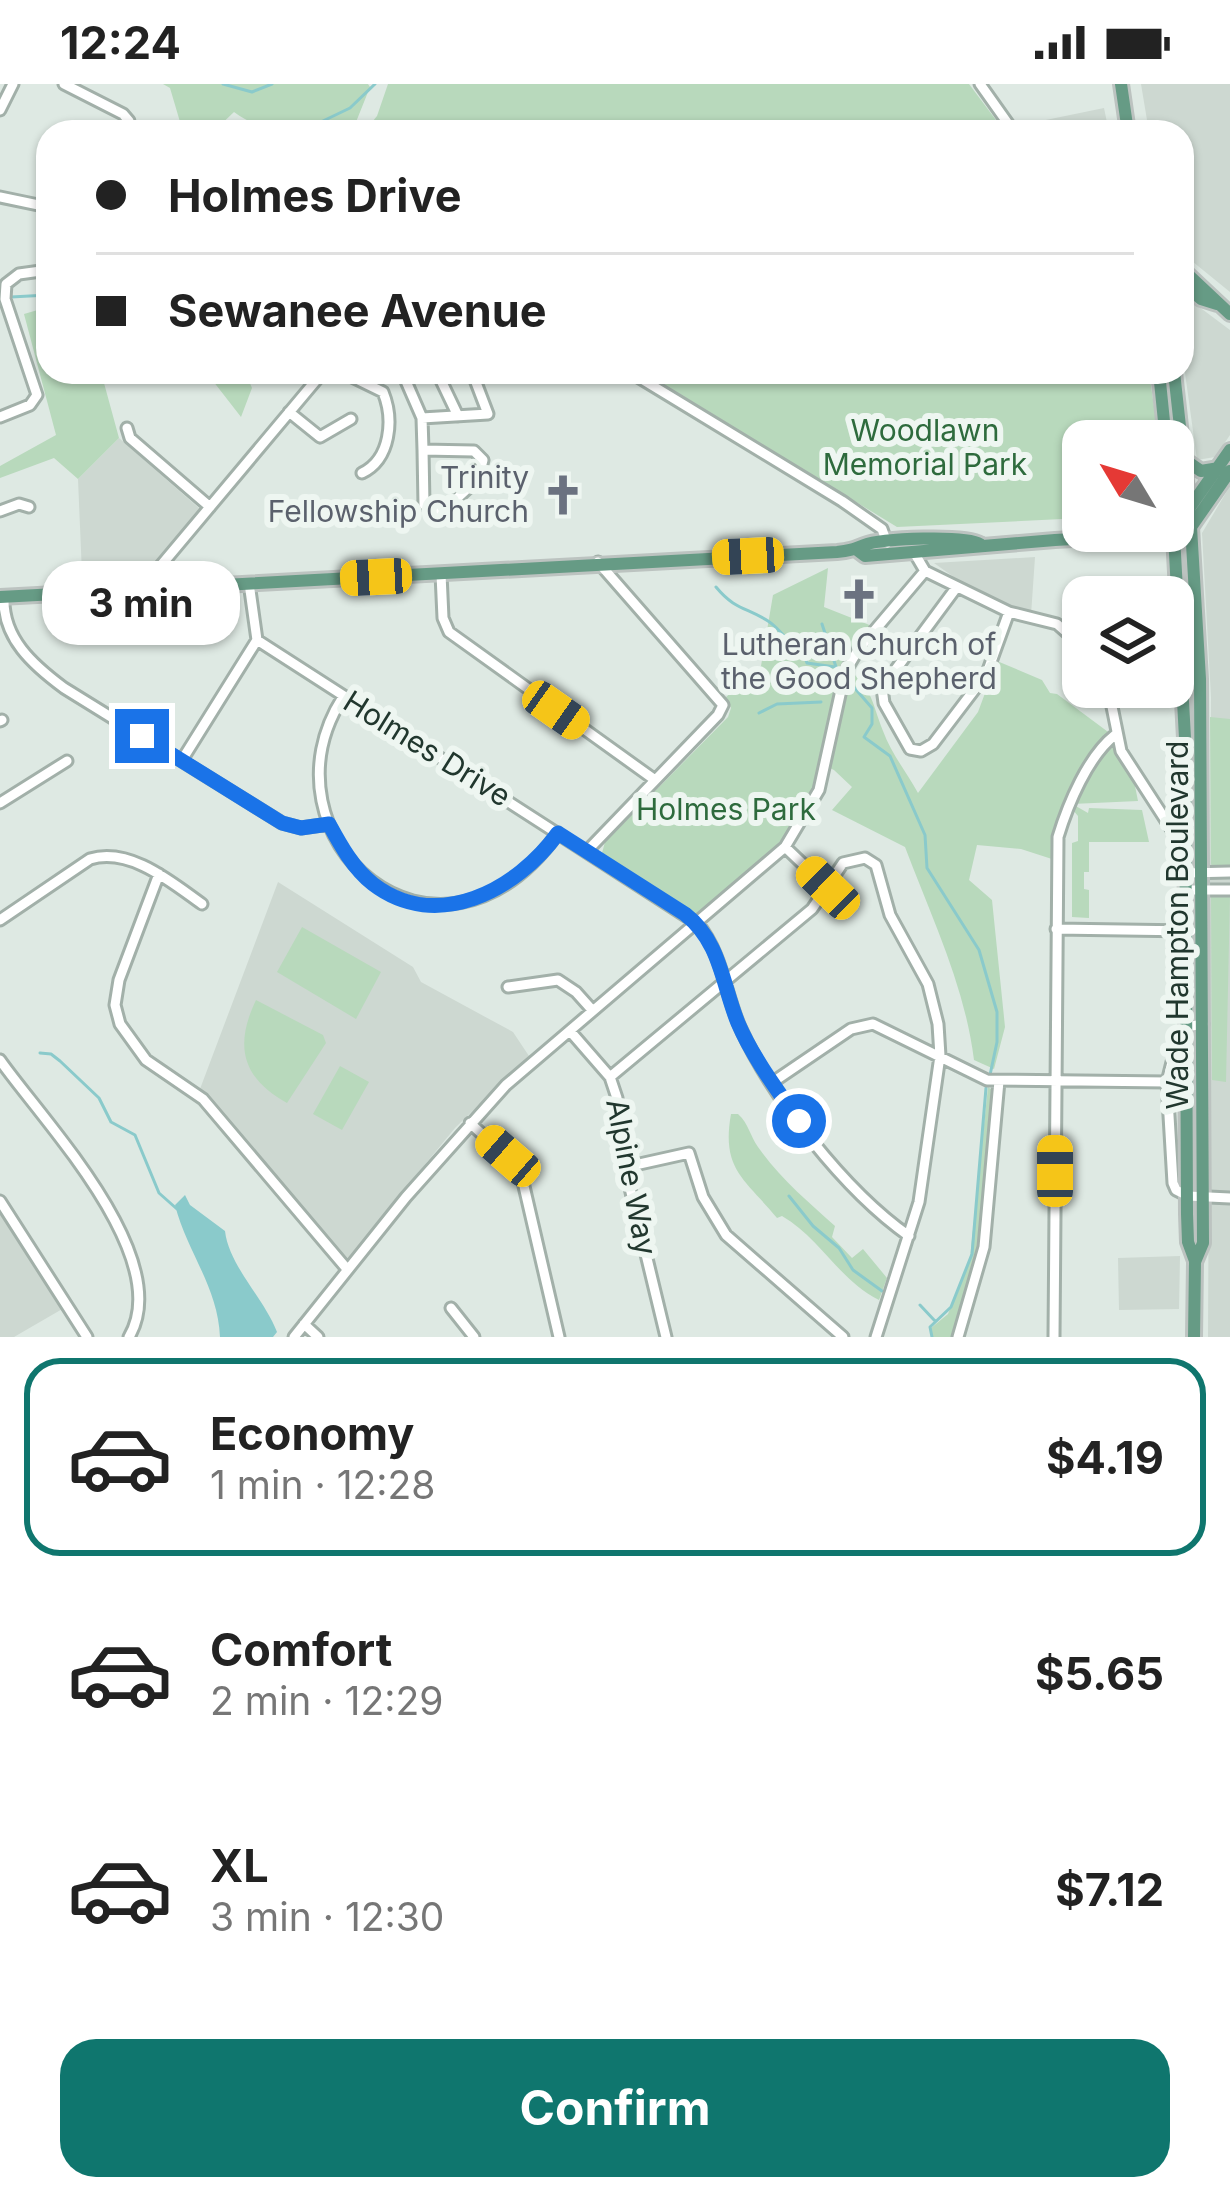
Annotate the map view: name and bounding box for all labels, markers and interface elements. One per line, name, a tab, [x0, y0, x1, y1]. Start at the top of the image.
text: 12:24	[60, 15, 181, 70]
text: Holmes Drive	[168, 168, 461, 223]
text: Sewanee Avenue	[168, 283, 547, 338]
park label: Woodlawn Memorial Park	[823, 412, 1028, 482]
north arrow	[1062, 420, 1194, 552]
map controls	[1062, 420, 1194, 708]
place label: Trinity Fellowship Church	[268, 459, 529, 529]
church icon: Trinity Fellowship Church	[540, 472, 586, 518]
car	[711, 536, 785, 576]
car	[339, 557, 413, 597]
callout: 3 min	[43, 562, 241, 646]
church icon: Lutheran Church of the Good Shepherd	[836, 576, 882, 622]
button: layers	[1062, 576, 1194, 708]
text: 3 min	[89, 579, 193, 626]
place label: Lutheran Church of the Good Shepherd	[721, 626, 997, 696]
car	[516, 675, 596, 745]
street label: Holmes Drive	[337, 683, 518, 814]
route end	[115, 709, 169, 763]
street label: Wade Hampton Boulevard	[1159, 741, 1195, 1109]
park label: Holmes Park	[636, 791, 816, 827]
car	[790, 850, 866, 926]
route start	[772, 1094, 826, 1148]
street label: Alpine Way	[599, 1096, 665, 1258]
car	[469, 1119, 547, 1193]
car	[1037, 1135, 1073, 1207]
icon: car	[66, 1403, 174, 1511]
text: Economy	[210, 1406, 414, 1461]
text: $4.19	[1046, 1430, 1164, 1485]
text: 1 min · 12:28	[210, 1461, 435, 1508]
icon: car	[66, 1619, 174, 1727]
text: Comfort	[210, 1622, 392, 1677]
text: $5.65	[1035, 1646, 1164, 1701]
text: 2 min · 12:29	[210, 1677, 443, 1724]
icon: car	[66, 1835, 174, 1943]
text: XL	[210, 1838, 269, 1893]
text: $7.12	[1055, 1862, 1164, 1917]
text: 3 min · 12:30	[210, 1893, 444, 1940]
button: Confirm	[60, 2039, 1170, 2177]

